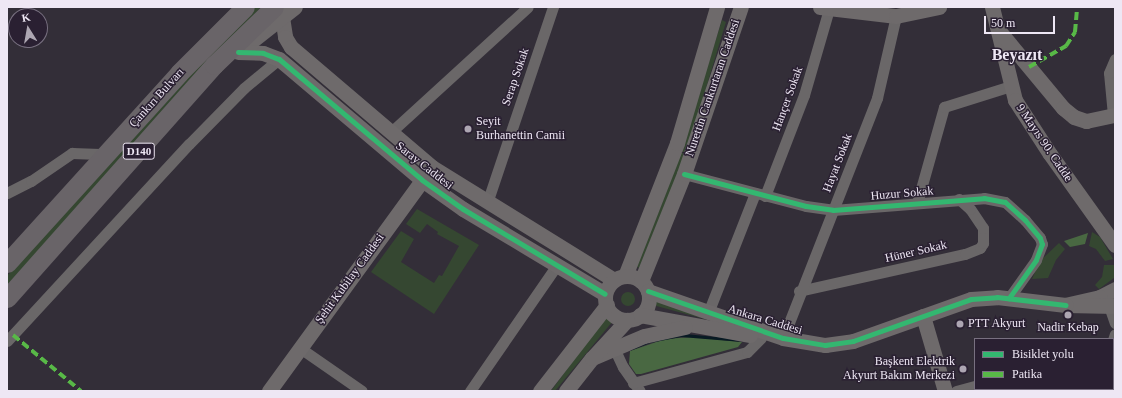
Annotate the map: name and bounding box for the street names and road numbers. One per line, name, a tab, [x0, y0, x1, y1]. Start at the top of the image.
street label: Nurettin Cankurtaran Caddesi	[683, 18, 743, 158]
street label: Serap Sokak	[499, 46, 533, 108]
street label: Çankırı Bulvarı	[127, 65, 187, 131]
street label: Hançer Sokak	[770, 65, 806, 133]
street label: 9 Mayıs 90. Cadde	[1013, 101, 1075, 185]
street label: Hayat Sokak	[820, 132, 856, 194]
street label: Saray Caddesi	[392, 139, 456, 193]
road number: D140	[122, 142, 156, 160]
street label: Huzur Sokak	[870, 184, 934, 204]
street label: Şehit Kubilay Caddesi	[312, 231, 388, 327]
street label: Hüner Sokak	[884, 238, 948, 266]
street label: Ankara Caddesi	[726, 302, 804, 338]

